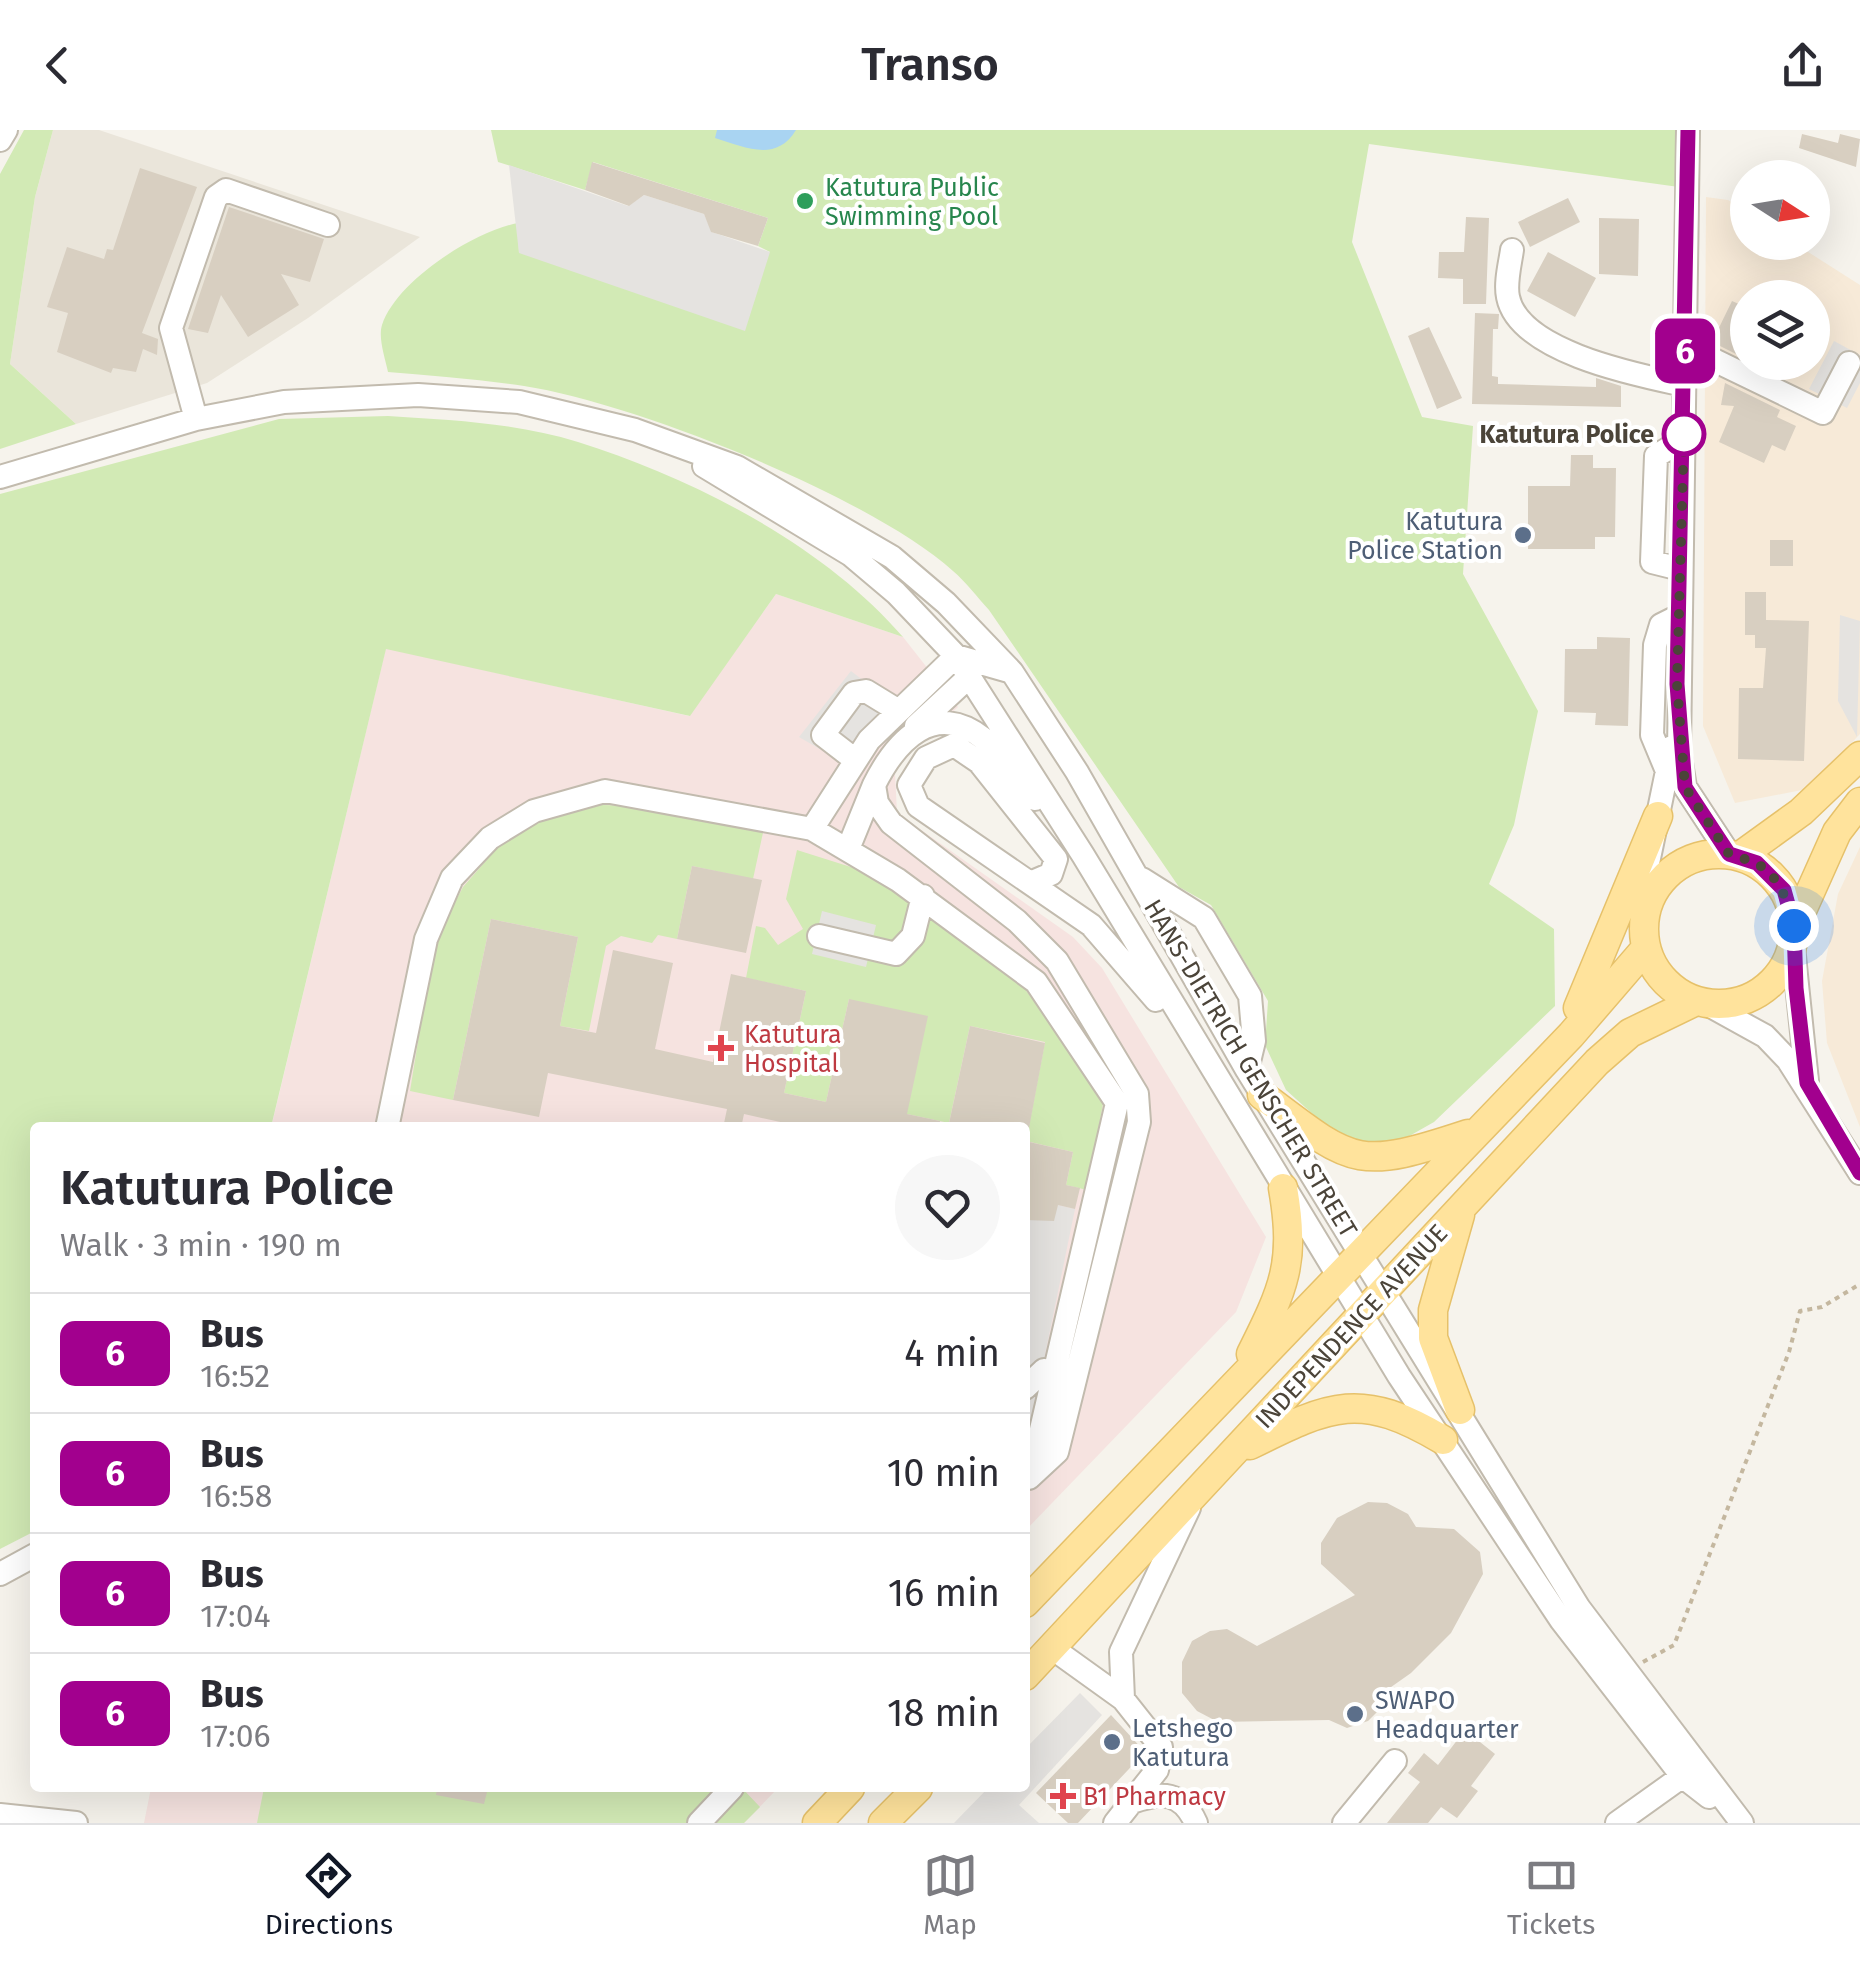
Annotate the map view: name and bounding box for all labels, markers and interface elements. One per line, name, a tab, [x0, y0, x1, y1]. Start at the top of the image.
icon: back	[30, 38, 85, 93]
text: Transo	[861, 38, 999, 92]
icon: share	[1775, 38, 1830, 93]
north arrow	[1730, 160, 1830, 260]
map controls	[1730, 160, 1830, 380]
place label: Katutura Public Swimming Pool	[825, 173, 999, 232]
marker: Katutura Public Swimming Pool	[794, 190, 816, 212]
button: layers	[1730, 280, 1830, 380]
line badge: 6	[1652, 318, 1718, 384]
text: 6	[1675, 330, 1695, 372]
marker: Katutura Police	[1663, 413, 1705, 455]
place label: Katutura Police	[1479, 420, 1654, 450]
place label: Katutura Police Station	[1347, 507, 1503, 566]
marker: Katutura Police Station	[1512, 524, 1534, 546]
street label: HANS-DIETRICH GENSCHER STREET	[1137, 894, 1363, 1243]
your location	[1769, 901, 1819, 951]
place label: Katutura Hospital	[744, 1020, 842, 1079]
marker: Katutura Hospital	[708, 1035, 734, 1061]
button: heart	[895, 1155, 1000, 1260]
text: Katutura Police	[60, 1159, 394, 1217]
street label: INDEPENDENCE AVENUE	[1249, 1219, 1454, 1435]
text: Walk · 3 min · 190 m	[60, 1226, 342, 1264]
text: Bus	[200, 1311, 264, 1357]
text: 4 min	[904, 1330, 1000, 1376]
text: 6	[105, 1332, 125, 1374]
text: 16:52	[200, 1357, 270, 1395]
text: Bus	[200, 1431, 264, 1477]
text: 10 min	[887, 1450, 1000, 1496]
text: 6	[105, 1452, 125, 1494]
text: 16:58	[200, 1477, 272, 1515]
text: Bus	[200, 1551, 264, 1597]
text: 16 min	[888, 1570, 1000, 1616]
text: 6	[105, 1572, 125, 1614]
text: 17:04	[200, 1597, 271, 1635]
text: Bus	[200, 1671, 264, 1717]
place label: SWAPO Headquarter	[1375, 1686, 1519, 1745]
text: 18 min	[887, 1690, 1000, 1736]
text: 6	[105, 1692, 125, 1734]
marker: SWAPO Headquarter	[1344, 1703, 1366, 1725]
place label: Letshego Katutura	[1132, 1714, 1234, 1773]
text: 17:06	[200, 1717, 271, 1755]
marker: Letshego Katutura	[1101, 1731, 1123, 1753]
place label: B1 Pharmacy	[1083, 1782, 1227, 1812]
marker: B1 Pharmacy	[1052, 1785, 1074, 1807]
tab: Directions	[265, 1848, 393, 1941]
tab: Map	[923, 1848, 978, 1941]
tab: Tickets	[1507, 1848, 1595, 1941]

